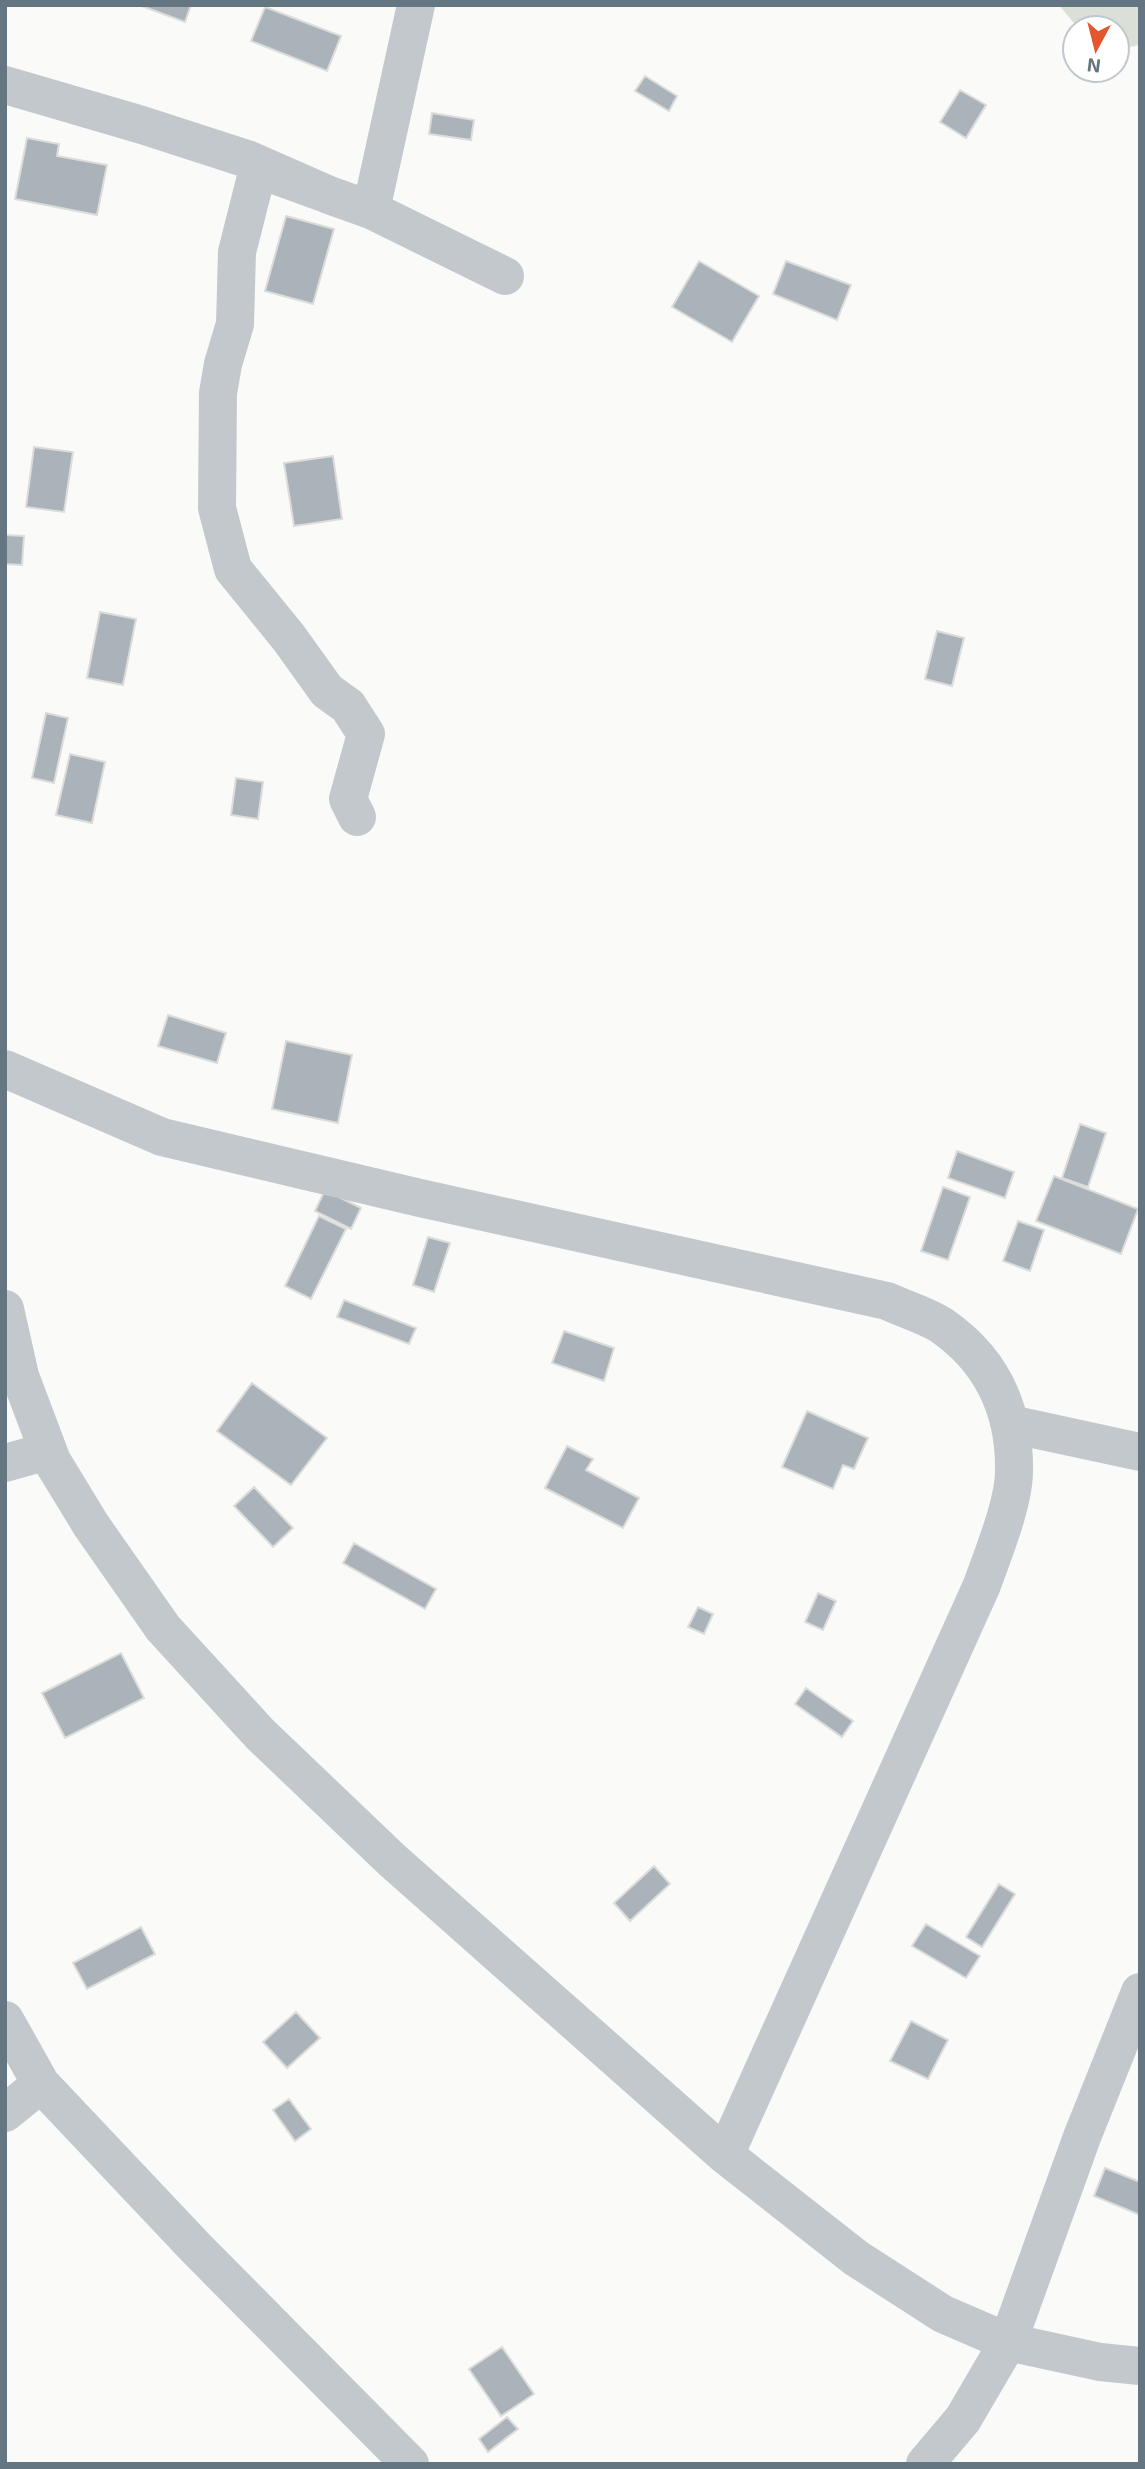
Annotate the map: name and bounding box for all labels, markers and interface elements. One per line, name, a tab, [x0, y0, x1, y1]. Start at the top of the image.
north arrow	[1061, 14, 1131, 84]
text: N	[1086, 54, 1102, 79]

